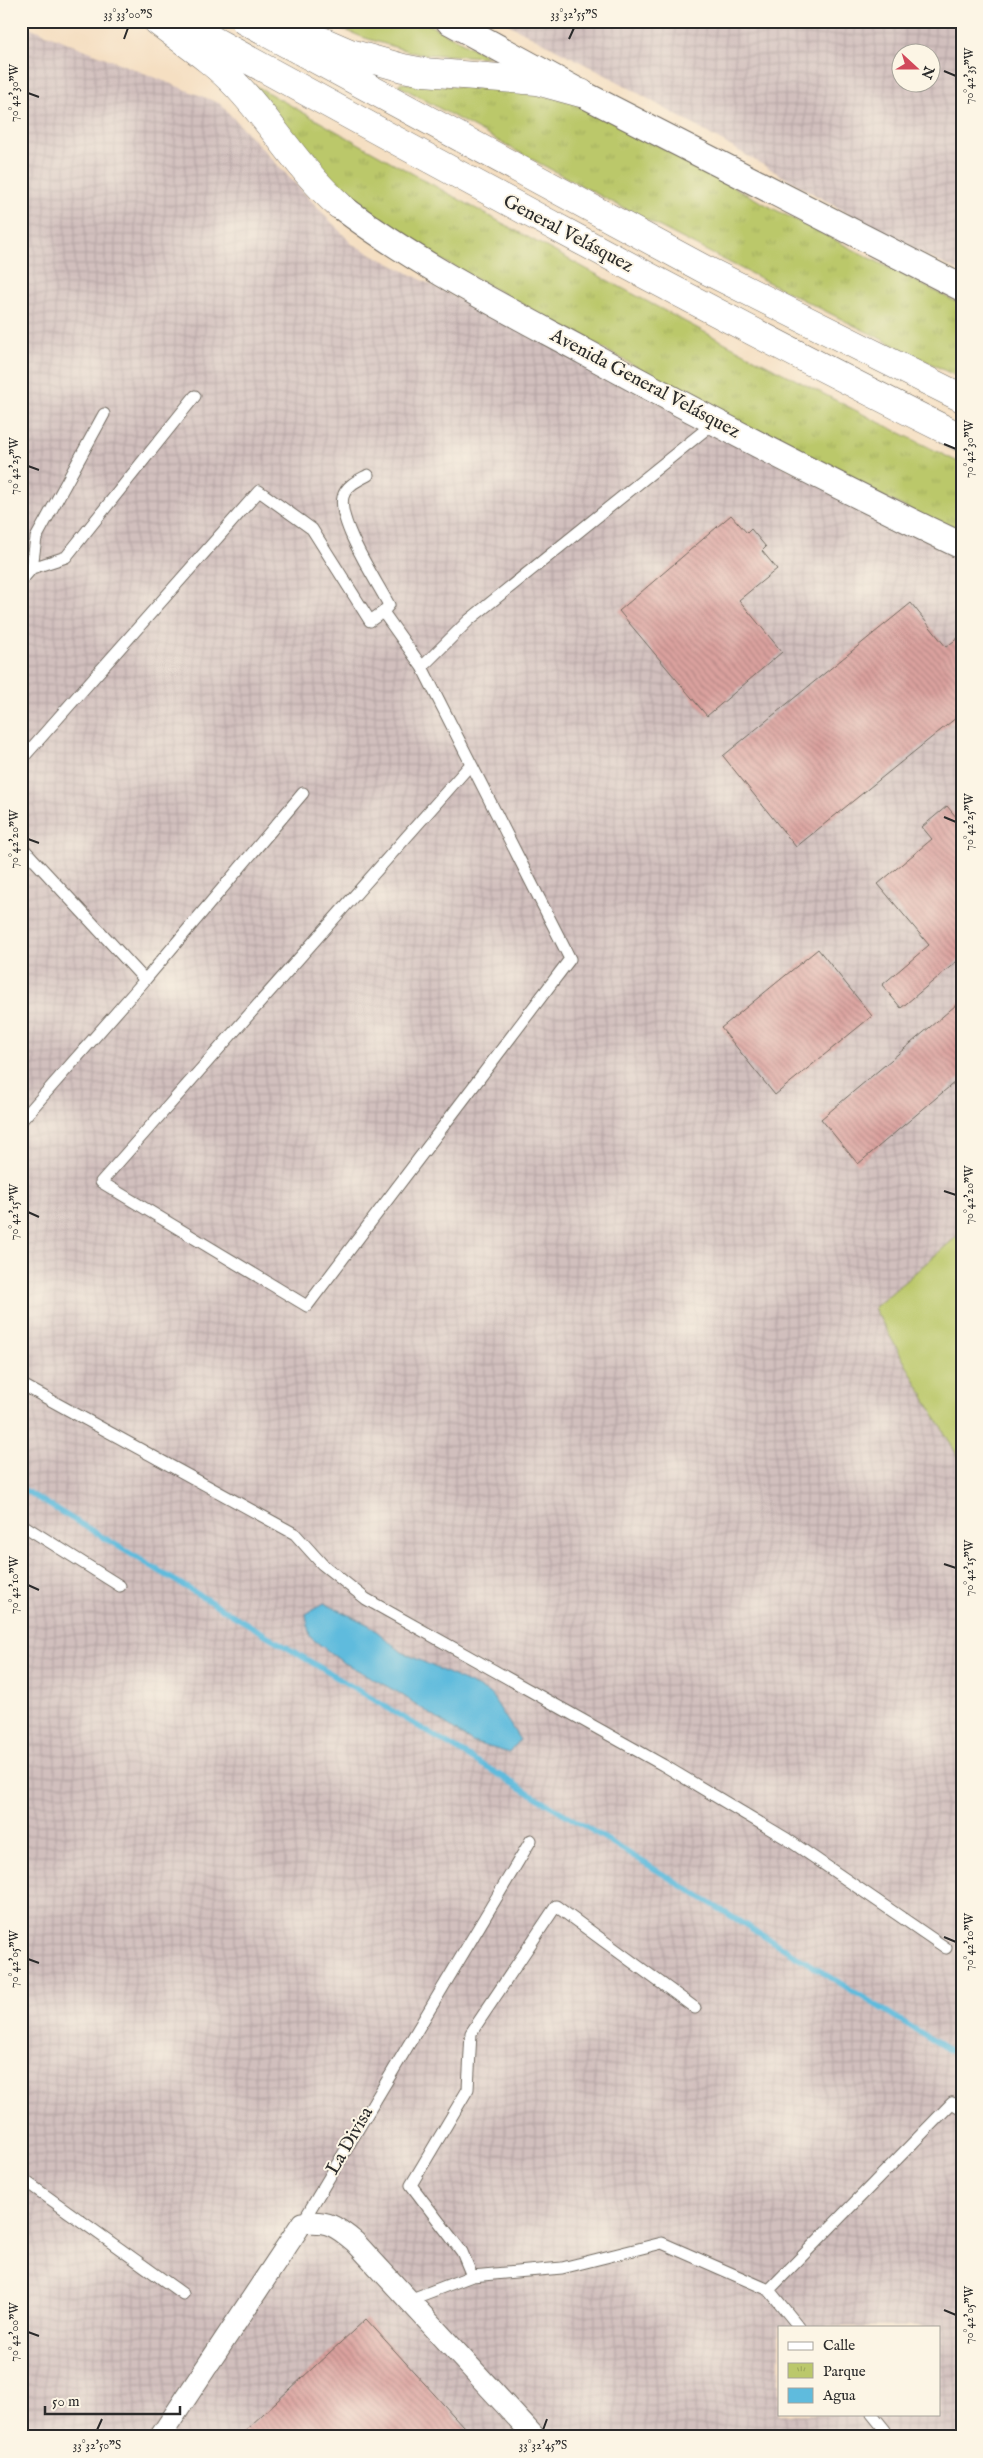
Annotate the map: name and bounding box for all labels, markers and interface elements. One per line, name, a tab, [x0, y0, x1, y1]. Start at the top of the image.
text: 33°33'00"S	[104, 7, 152, 22]
text: 33°32'55"S	[551, 7, 598, 22]
north arrow	[890, 42, 940, 92]
text: 70°42'35"W	[962, 47, 977, 104]
text: N	[917, 62, 938, 81]
text: 70°42'30"W	[7, 63, 22, 122]
street label: General Velásquez	[499, 190, 637, 279]
street label: Avenida General Velásquez	[545, 323, 744, 444]
text: 70°42'30"W	[962, 419, 977, 478]
text: 70°42'25"W	[7, 437, 22, 495]
text: 70°42'25"W	[962, 793, 977, 851]
text: 70°42'20"W	[7, 809, 22, 869]
text: 70°42'20"W	[962, 1165, 977, 1225]
text: 70°42'15"W	[7, 1183, 22, 1240]
text: 70°42'15"W	[962, 1539, 977, 1596]
text: 70°42'10"W	[7, 1556, 22, 1614]
text: 70°42'10"W	[962, 1913, 977, 1971]
text: 70°42'05"W	[7, 1930, 22, 1988]
street label: La Divisa	[321, 2102, 379, 2179]
text: 70°42'05"W	[962, 2286, 977, 2344]
text: 70°42'00"W	[7, 2302, 22, 2362]
legend	[778, 2326, 940, 2416]
text: Calle	[823, 2336, 855, 2355]
text: Parque	[823, 2362, 866, 2381]
scale bar	[45, 2383, 180, 2415]
text: Agua	[822, 2386, 856, 2405]
text: 50 m	[52, 2392, 80, 2411]
text: 33°32'50"S	[73, 2438, 121, 2453]
text: 33°32'45"S	[519, 2438, 567, 2453]

